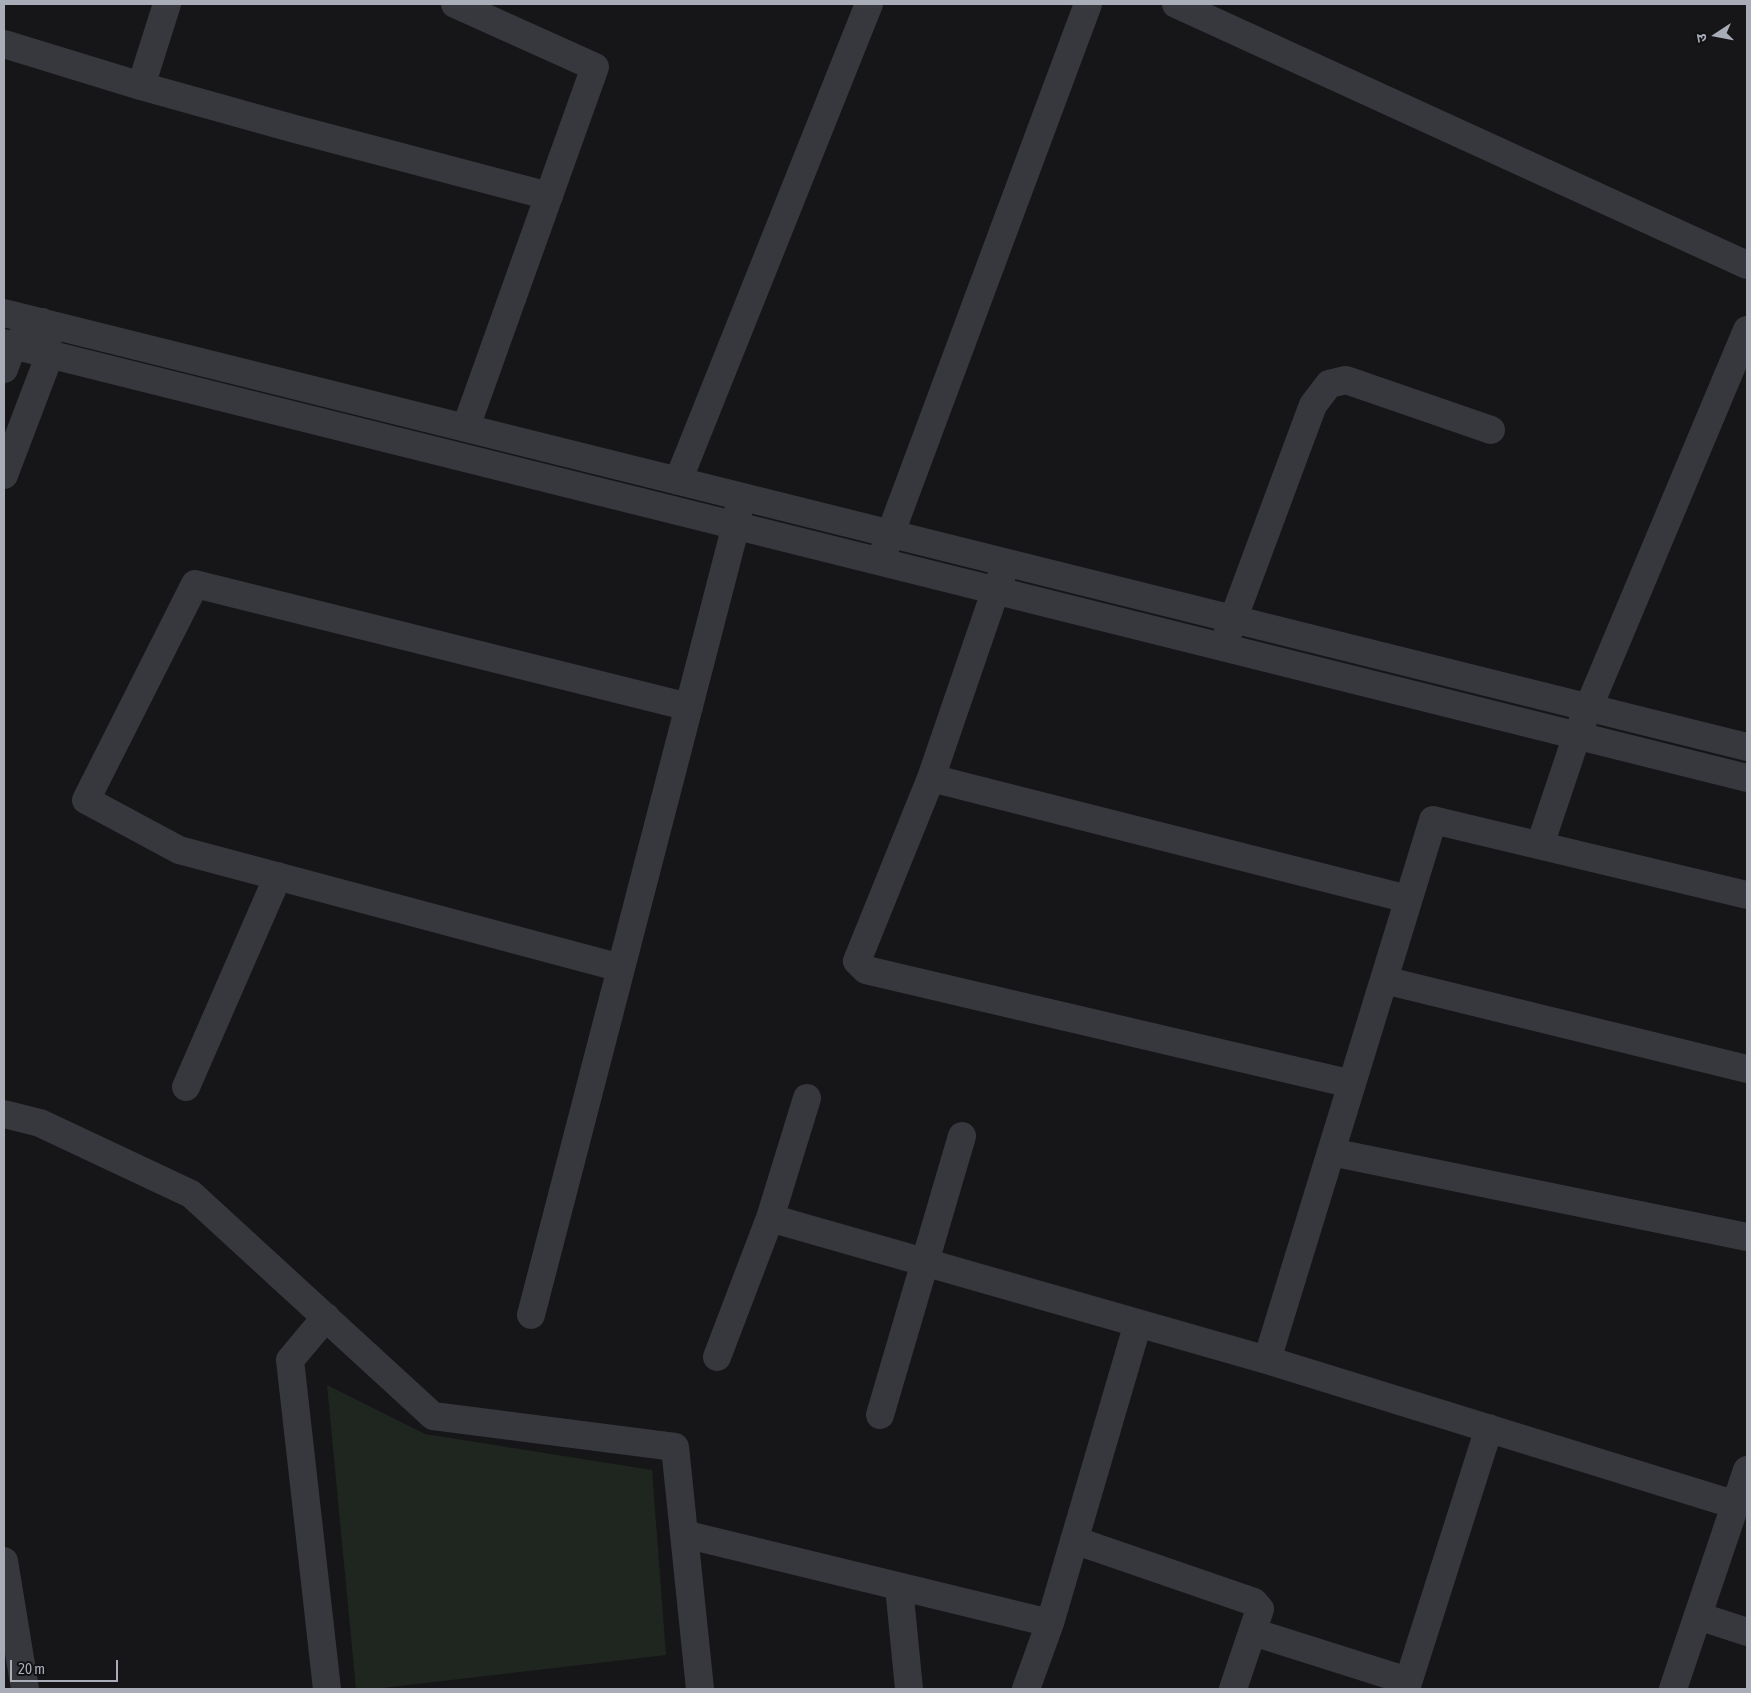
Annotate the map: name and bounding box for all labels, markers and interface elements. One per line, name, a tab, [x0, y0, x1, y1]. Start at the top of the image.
north arrow	[1691, 10, 1741, 60]
text: उ	[1693, 32, 1710, 43]
scale bar	[12, 1650, 120, 1682]
text: 20 m	[18, 1660, 45, 1677]

